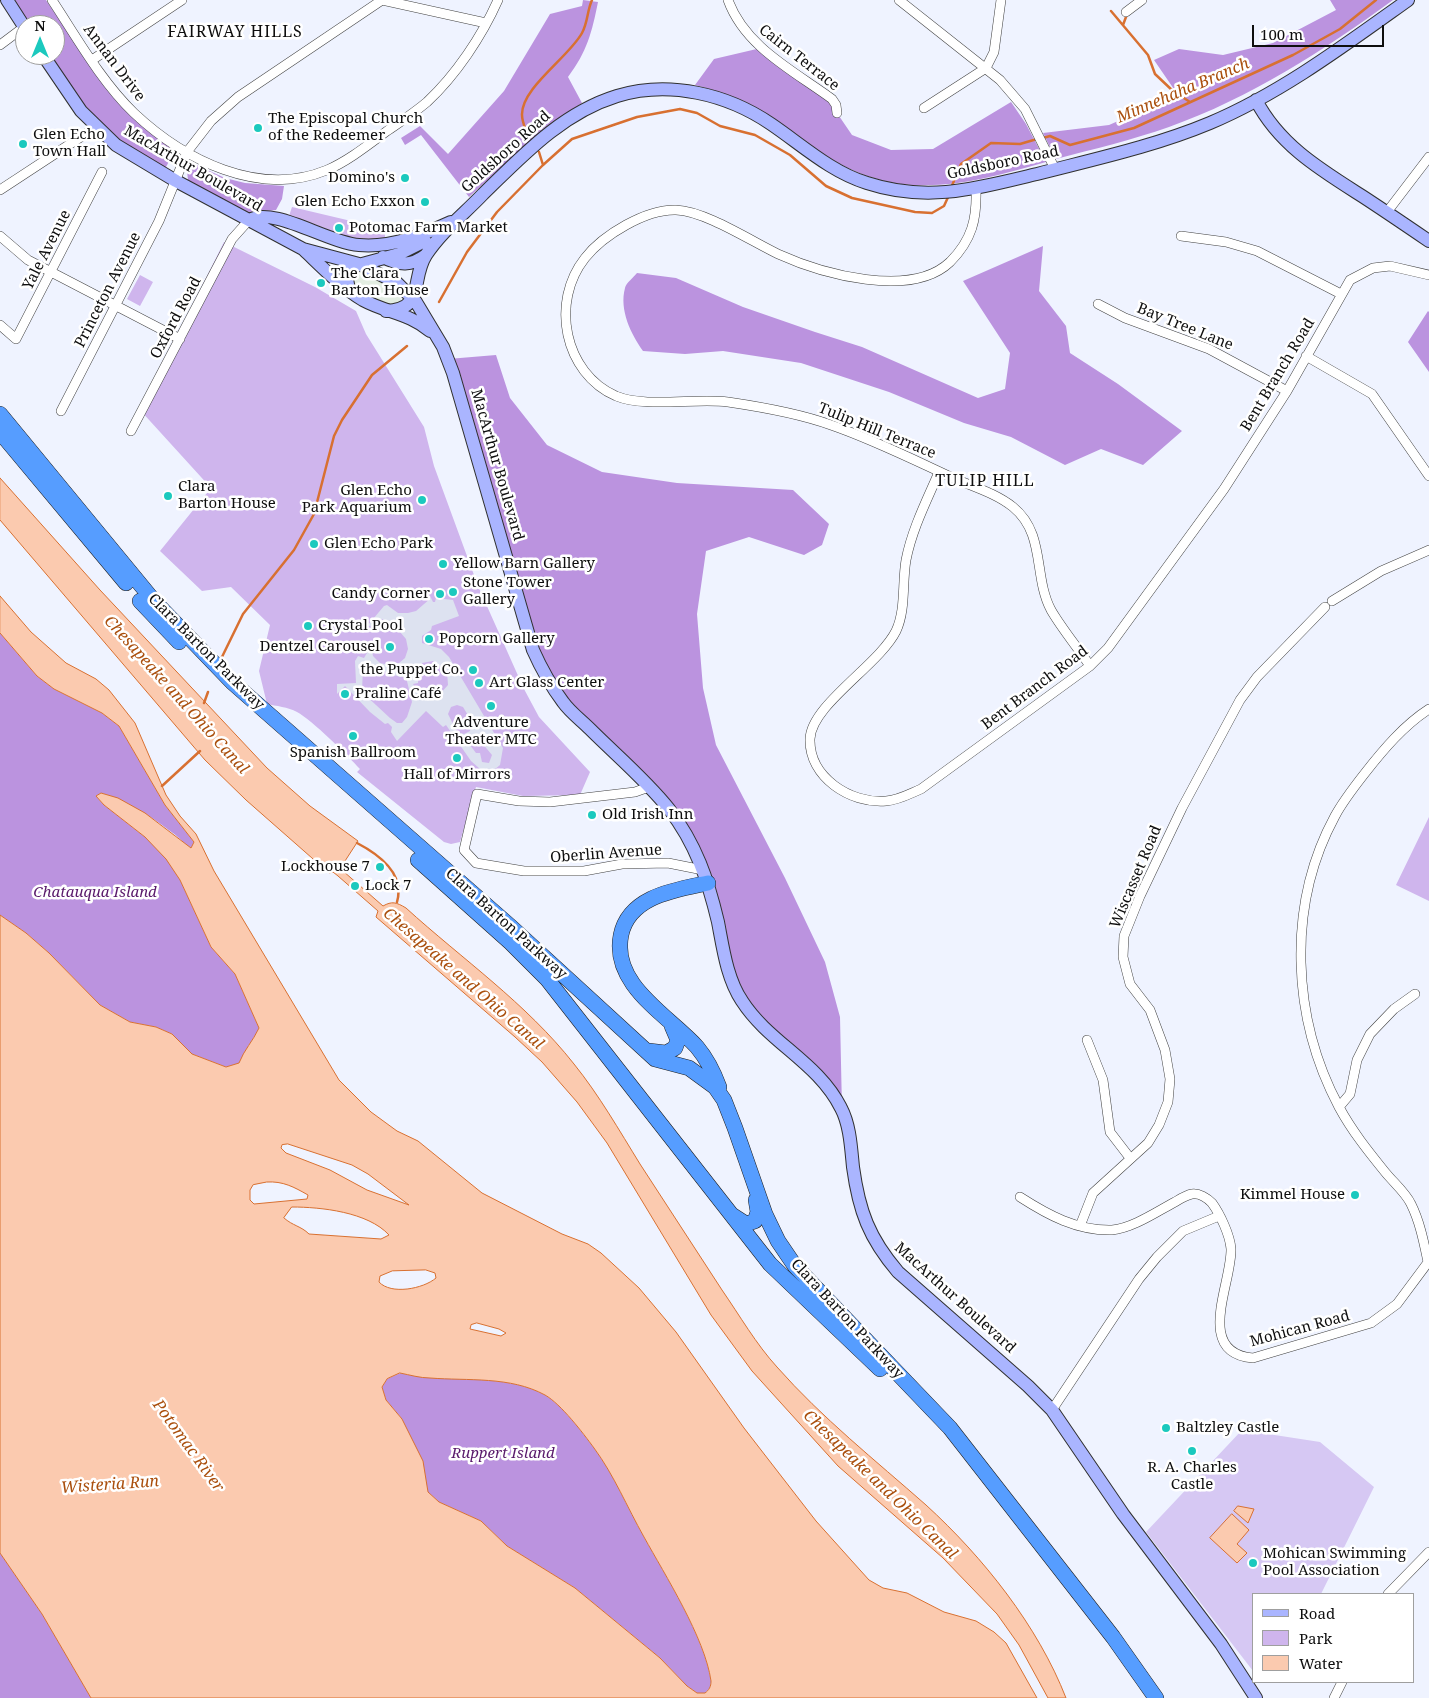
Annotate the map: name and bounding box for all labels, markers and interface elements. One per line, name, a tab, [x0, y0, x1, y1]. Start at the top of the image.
north arrow	[15, 15, 65, 65]
scale bar	[1254, 15, 1386, 47]
text: N	[34, 16, 46, 35]
street label: Annan Drive	[79, 21, 149, 105]
street label: Cairn Terrace	[755, 21, 843, 95]
district label: FAIRWAY HILLS	[166, 22, 304, 42]
text: 100 m	[1260, 24, 1303, 44]
water label: Minnehaha Branch	[1114, 54, 1252, 128]
street label: Goldsboro Road	[458, 107, 554, 197]
place label: The Episcopal Church of the Redeemer	[268, 110, 423, 145]
street label: MacArthur Boulevard	[121, 122, 265, 216]
marker: The Episcopal Church of the Redeemer	[252, 122, 264, 134]
place label: Glen Echo Town Hall	[33, 126, 106, 161]
marker: Glen Echo Town Hall	[17, 138, 29, 150]
street label: Goldsboro Road	[946, 142, 1060, 184]
place label: Domino's	[328, 169, 395, 187]
marker: Domino's	[399, 172, 411, 184]
place label: Glen Echo Exxon	[294, 193, 415, 211]
marker: Glen Echo Exxon	[419, 196, 431, 208]
street label: Yale Avenue	[19, 207, 75, 293]
place label: Potomac Farm Market	[349, 219, 508, 237]
marker: Potomac Farm Market	[333, 222, 345, 234]
street label: Princeton Avenue	[71, 229, 145, 351]
place label: The Clara Barton House	[331, 265, 429, 300]
street label: Oxford Road	[147, 274, 205, 362]
marker: The Clara Barton House	[315, 277, 327, 289]
street label: Bay Tree Lane	[1134, 300, 1236, 354]
street label: Bent Branch Road	[1237, 315, 1319, 435]
street label: MacArthur Boulevard	[467, 387, 527, 543]
street label: Tulip Hill Terrace	[816, 399, 938, 463]
district label: TULIP HILL	[934, 471, 1036, 491]
place label: Clara Barton House	[178, 478, 276, 513]
place label: Glen Echo Park Aquarium	[302, 482, 412, 517]
marker: Clara Barton House	[162, 490, 174, 502]
marker: Glen Echo Park Aquarium	[416, 494, 428, 506]
place label: Glen Echo Park	[324, 535, 433, 553]
marker: Glen Echo Park	[308, 538, 320, 550]
place label: Yellow Barn Gallery	[453, 555, 595, 573]
marker: Yellow Barn Gallery	[437, 558, 449, 570]
place label: Stone Tower Gallery	[463, 574, 552, 609]
place label: Candy Corner	[331, 585, 430, 603]
marker: Stone Tower Gallery	[447, 586, 459, 598]
marker: Candy Corner	[434, 588, 446, 600]
street label: Clara Barton Parkway	[144, 590, 268, 714]
water label: Chesapeake and Ohio Canal	[100, 612, 252, 778]
place label: Crystal Pool	[318, 617, 403, 635]
marker: Crystal Pool	[302, 620, 314, 632]
place label: Popcorn Gallery	[439, 630, 555, 648]
marker: Popcorn Gallery	[423, 633, 435, 645]
place label: Dentzel Carousel	[260, 638, 380, 656]
marker: Dentzel Carousel	[384, 641, 396, 653]
street label: Bent Branch Road	[978, 642, 1092, 734]
place label: the Puppet Co.	[360, 661, 463, 679]
marker: the Puppet Co.	[467, 664, 479, 676]
place label: Art Glass Center	[489, 674, 604, 692]
marker: Art Glass Center	[473, 677, 485, 689]
place label: Praline Café	[355, 685, 442, 703]
marker: Praline Café	[339, 688, 351, 700]
marker: Adventure Theater MTC	[485, 700, 497, 712]
place label: Adventure Theater MTC	[445, 714, 537, 749]
marker: Spanish Ballroom	[347, 730, 359, 742]
place label: Spanish Ballroom	[290, 744, 416, 762]
marker: Hall of Mirrors	[451, 752, 463, 764]
place label: Hall of Mirrors	[403, 766, 511, 784]
place label: Old Irish Inn	[602, 806, 693, 824]
marker: Old Irish Inn	[586, 809, 598, 821]
street label: Wiscasset Road	[1106, 823, 1166, 931]
street label: Oberlin Avenue	[549, 841, 663, 867]
place label: Lockhouse 7	[281, 858, 370, 876]
marker: Lockhouse 7	[374, 861, 386, 873]
street label: Clara Barton Parkway	[442, 865, 570, 983]
place label: Lock 7	[365, 877, 411, 895]
marker: Lock 7	[349, 880, 361, 892]
park label: Chatauqua Island	[33, 884, 157, 902]
water label: Chesapeake and Ohio Canal	[379, 904, 547, 1054]
place label: Kimmel House	[1240, 1186, 1345, 1204]
marker: Kimmel House	[1349, 1189, 1361, 1201]
street label: MacArthur Boulevard	[891, 1239, 1019, 1357]
street label: Clara Barton Parkway	[787, 1255, 907, 1383]
street label: Mohican Road	[1248, 1307, 1352, 1351]
water label: Potomac River	[148, 1396, 228, 1496]
water label: Chesapeake and Ohio Canal	[799, 1406, 961, 1564]
place label: Baltzley Castle	[1176, 1419, 1279, 1437]
marker: Baltzley Castle	[1160, 1422, 1172, 1434]
park label: Ruppert Island	[451, 1445, 555, 1463]
marker: R. A. Charles Castle	[1186, 1445, 1198, 1457]
place label: R. A. Charles Castle	[1147, 1459, 1237, 1494]
water label: Wisteria Run	[60, 1472, 160, 1498]
place label: Mohican Swimming Pool Association	[1263, 1545, 1406, 1580]
marker: Mohican Swimming Pool Association	[1247, 1557, 1259, 1569]
legend	[1252, 1593, 1414, 1683]
text: Road	[1299, 1603, 1335, 1623]
text: Park	[1299, 1628, 1332, 1648]
text: Water	[1299, 1653, 1342, 1673]

